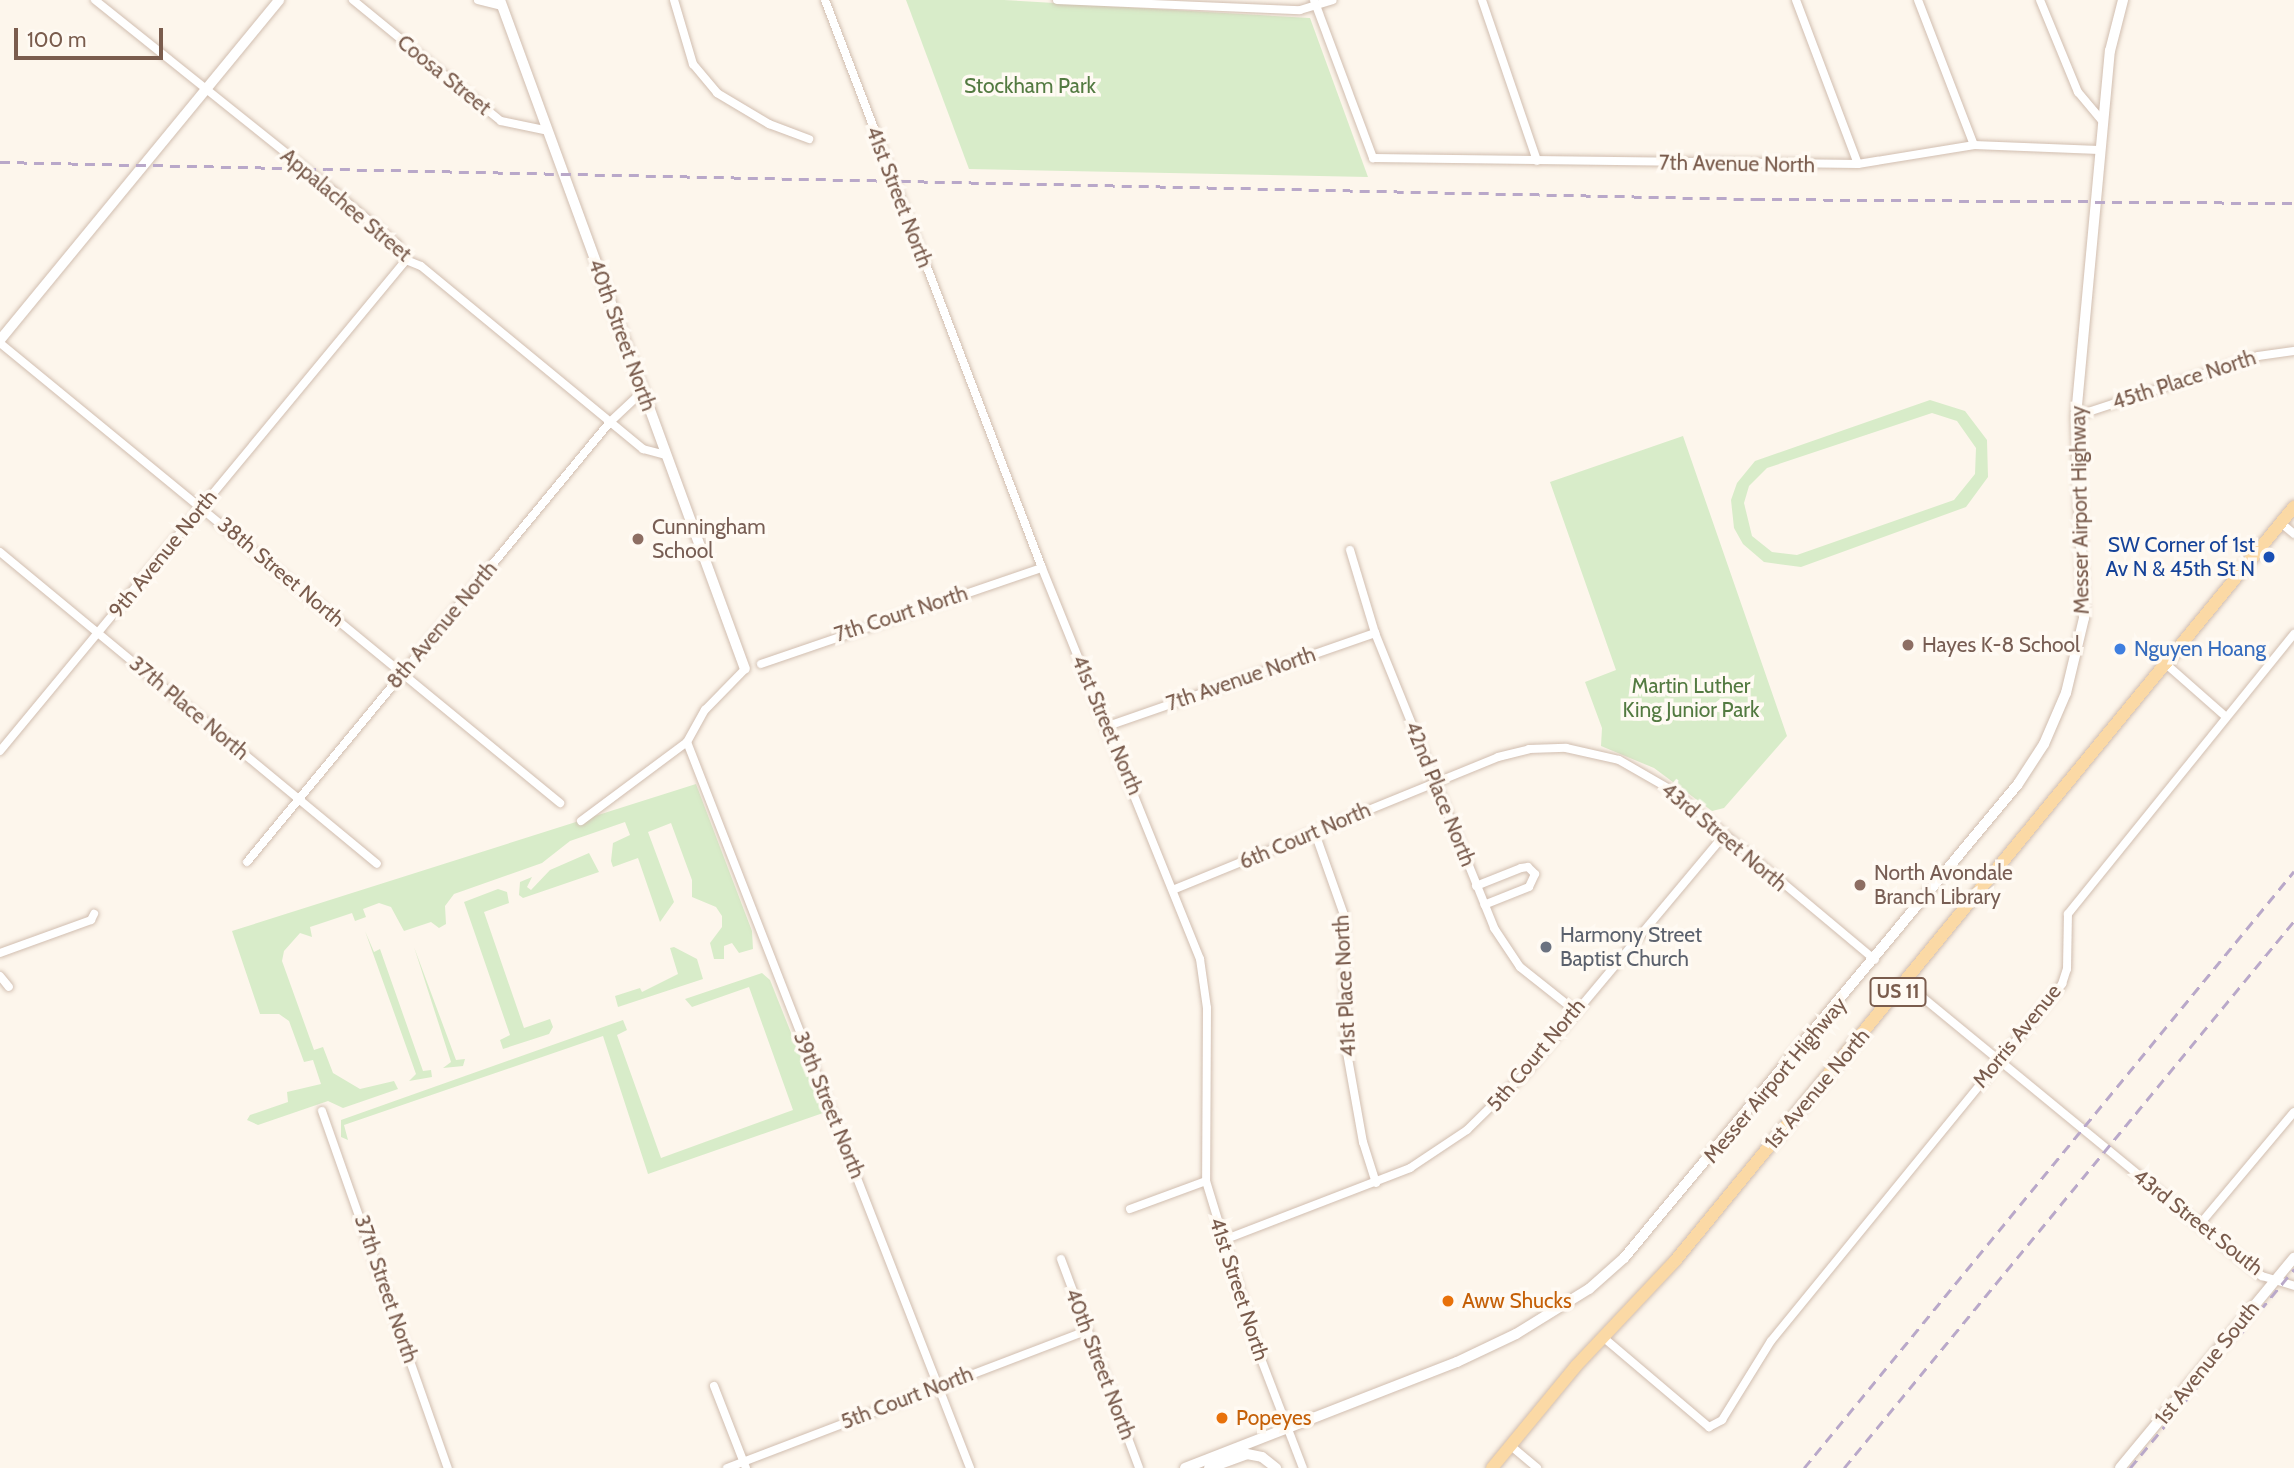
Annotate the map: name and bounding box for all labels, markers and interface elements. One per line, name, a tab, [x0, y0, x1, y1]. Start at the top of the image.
scale bar	[18, 14, 166, 58]
text: 100 m	[27, 27, 86, 52]
street label: Coosa Street	[392, 30, 496, 120]
park label: Stockham Park	[964, 73, 1096, 99]
street label: 41st Street North	[860, 123, 938, 271]
street label: Appalachee Street	[276, 143, 416, 267]
street label: 7th Avenue North	[1659, 150, 1815, 178]
street label: 40th Street North	[583, 256, 661, 414]
street label: 45th Place North	[2109, 345, 2259, 415]
street label: Messer Airport Highway	[2066, 405, 2094, 615]
street label: 9th Avenue North	[104, 485, 222, 623]
street label: 38th Street North	[213, 512, 349, 632]
place label: Cunningham School	[652, 514, 766, 564]
marker: Cunningham School	[630, 531, 646, 547]
place label: SW Corner of 1st Av N & 45th St N	[2105, 532, 2255, 582]
marker: SW Corner of 1st Av N & 45th St N	[2261, 549, 2277, 565]
street label: 8th Avenue North	[381, 556, 503, 694]
street label: 7th Court North	[831, 581, 971, 647]
place label: Hayes K-8 School	[1922, 632, 2080, 658]
place label: Nguyen Hoang	[2134, 636, 2266, 662]
marker: Hayes K-8 School	[1900, 637, 1916, 653]
marker: Nguyen Hoang	[2112, 641, 2128, 657]
street label: 7th Avenue North	[1163, 642, 1319, 716]
street label: 37th Place North	[124, 651, 254, 765]
street label: 41st Street North	[1066, 651, 1148, 799]
park label: Martin Luther King Junior Park	[1623, 673, 1759, 723]
street label: 42nd Place North	[1399, 718, 1481, 870]
street label: 43rd Street North	[1656, 777, 1792, 897]
street label: 6th Court North	[1236, 797, 1374, 875]
place label: North Avondale Branch Library	[1874, 860, 2013, 910]
marker: North Avondale Branch Library	[1852, 877, 1868, 893]
street label: 41st Place North	[1329, 914, 1361, 1058]
place label: Harmony Street Baptist Church	[1560, 922, 1702, 972]
marker: Harmony Street Baptist Church	[1538, 939, 1554, 955]
road number: US 11	[1868, 976, 1928, 1008]
street label: Morris Avenue	[1968, 979, 2066, 1093]
street label: Messer Airport Highway	[1698, 992, 1852, 1168]
street label: 5th Court North	[1482, 994, 1590, 1116]
street label: 1st Avenue North	[1759, 1024, 1875, 1154]
street label: 39th Street North	[788, 1028, 870, 1182]
street label: 43rd Street South	[2128, 1163, 2268, 1281]
street label: 37th Street North	[349, 1212, 423, 1366]
street label: 41st Street North	[1204, 1214, 1274, 1364]
street label: 40th Street North	[1060, 1285, 1140, 1443]
place label: Aww Shucks	[1462, 1288, 1572, 1314]
marker: Aww Shucks	[1440, 1293, 1456, 1309]
street label: 1st Avenue South	[2149, 1296, 2265, 1430]
street label: 5th Court North	[837, 1361, 977, 1435]
place label: Popeyes	[1236, 1405, 1311, 1431]
marker: Popeyes	[1214, 1410, 1230, 1426]

